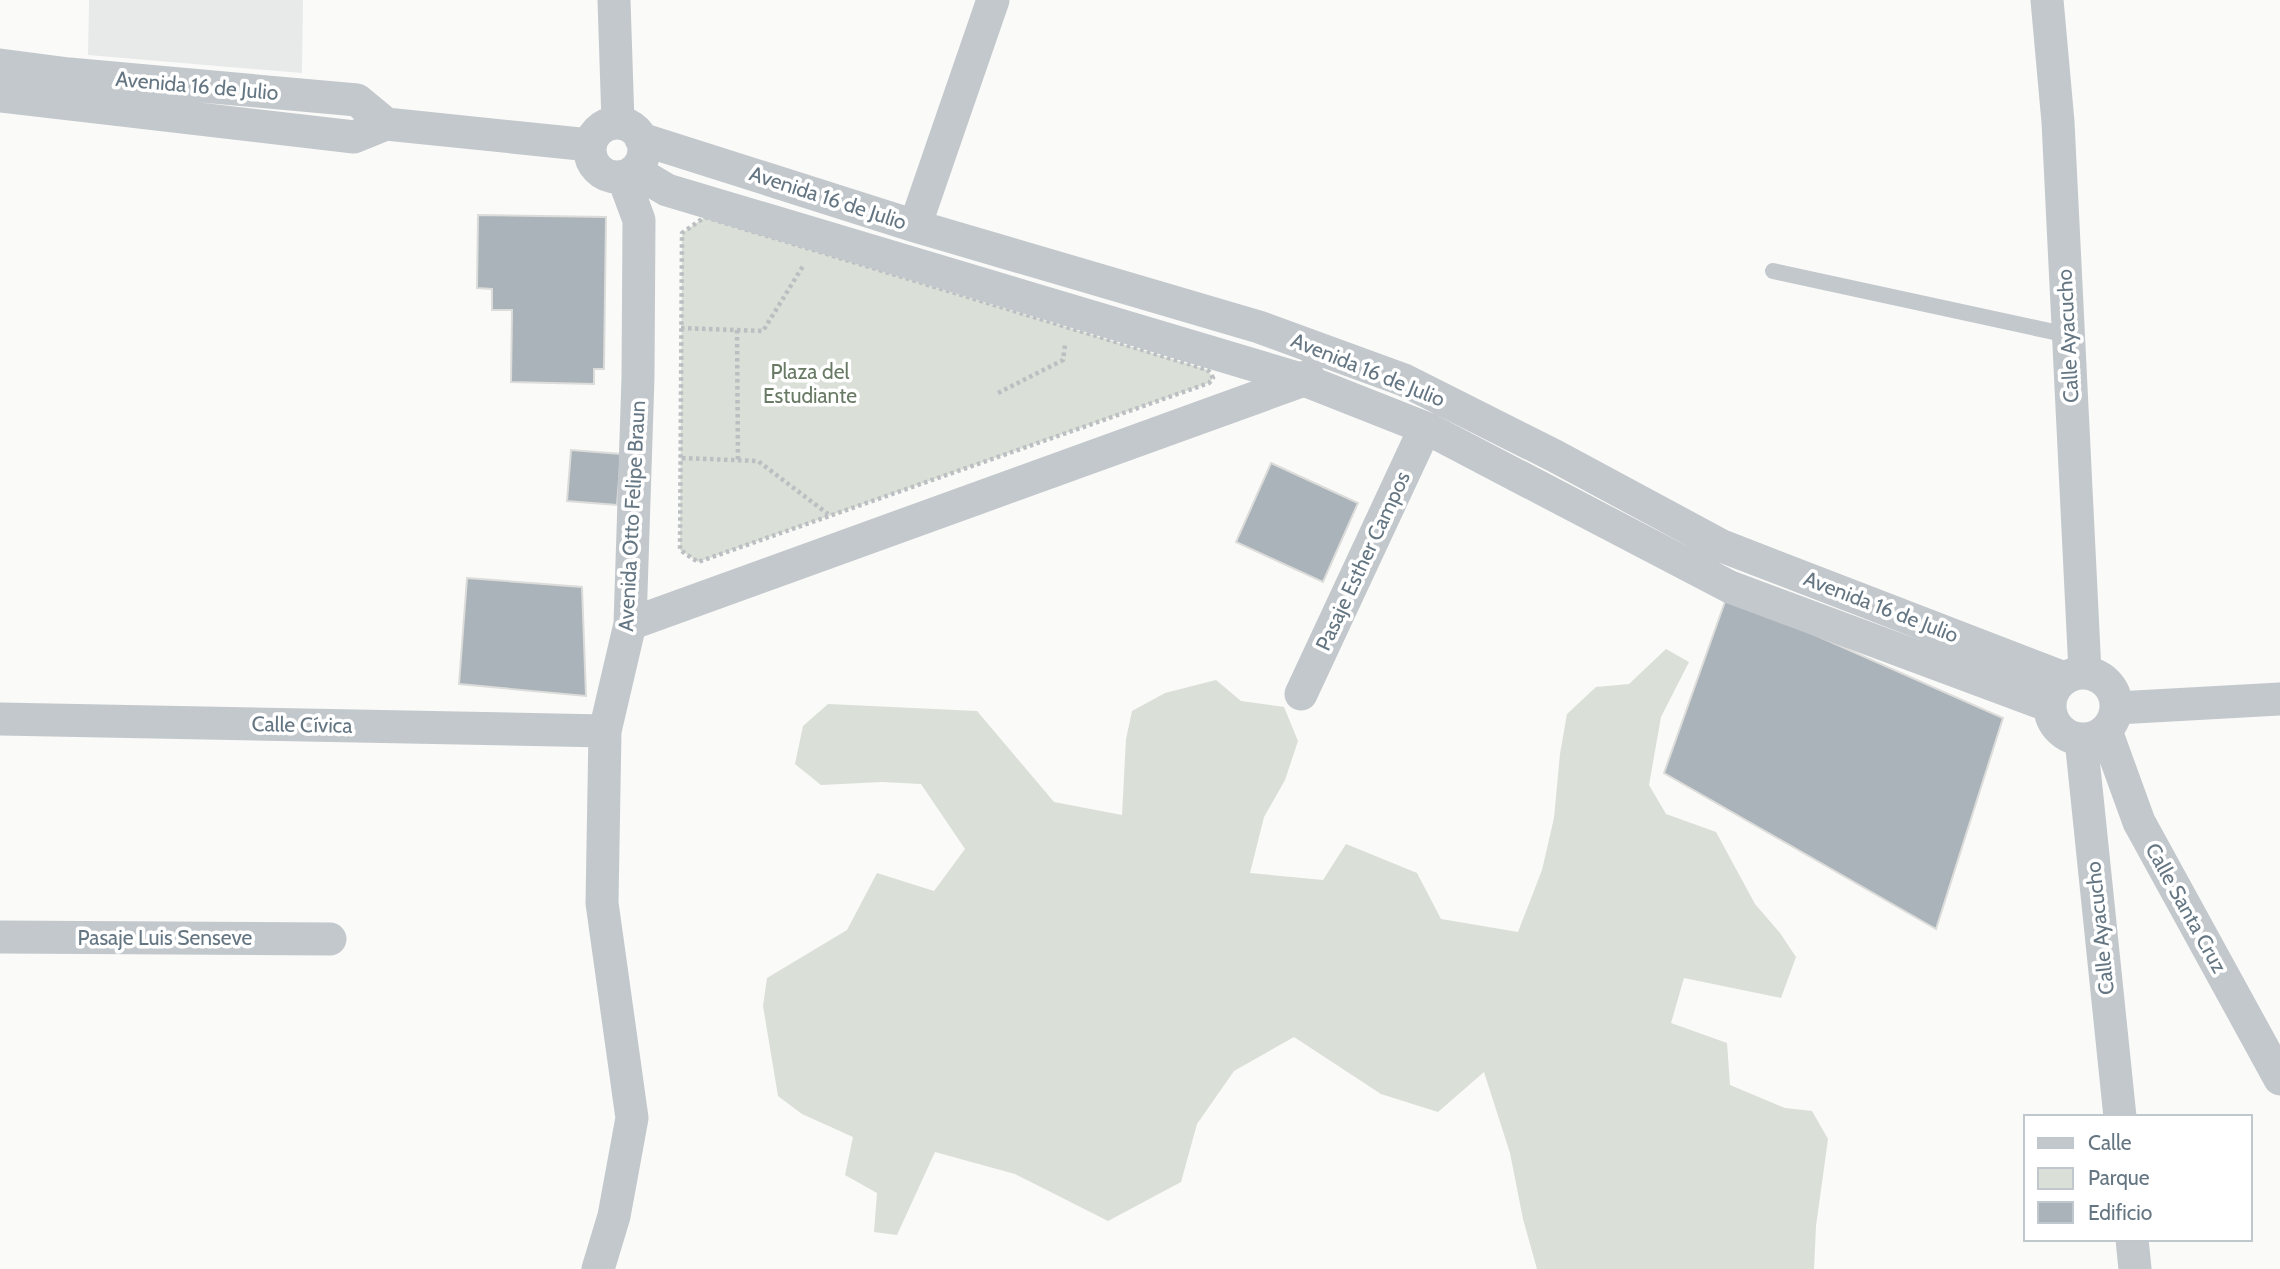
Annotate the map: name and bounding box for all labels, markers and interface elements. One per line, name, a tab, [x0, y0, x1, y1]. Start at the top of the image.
street label: Avenida 16 de Julio	[115, 66, 280, 105]
street label: Avenida 16 de Julio	[747, 160, 910, 235]
street label: Calle Ayacucho	[2052, 268, 2083, 404]
street label: Avenida 16 de Julio	[1288, 327, 1449, 412]
park label: Plaza del Estudiante	[763, 359, 857, 408]
street label: Avenida Otto Felipe Braun	[613, 400, 650, 632]
street label: Pasaje Esther Campos	[1310, 467, 1416, 655]
street label: Avenida 16 de Julio	[1800, 566, 1962, 647]
street label: Calle Cívica	[251, 711, 353, 738]
street label: Calle Santa Cruz	[2140, 839, 2232, 977]
street label: Calle Ayacucho	[2080, 860, 2119, 996]
street label: Pasaje Luis Senseve	[78, 925, 253, 951]
legend	[2024, 1115, 2252, 1241]
text: Calle	[2088, 1130, 2132, 1155]
text: Parque	[2088, 1165, 2150, 1190]
text: Edificio	[2088, 1200, 2152, 1225]

